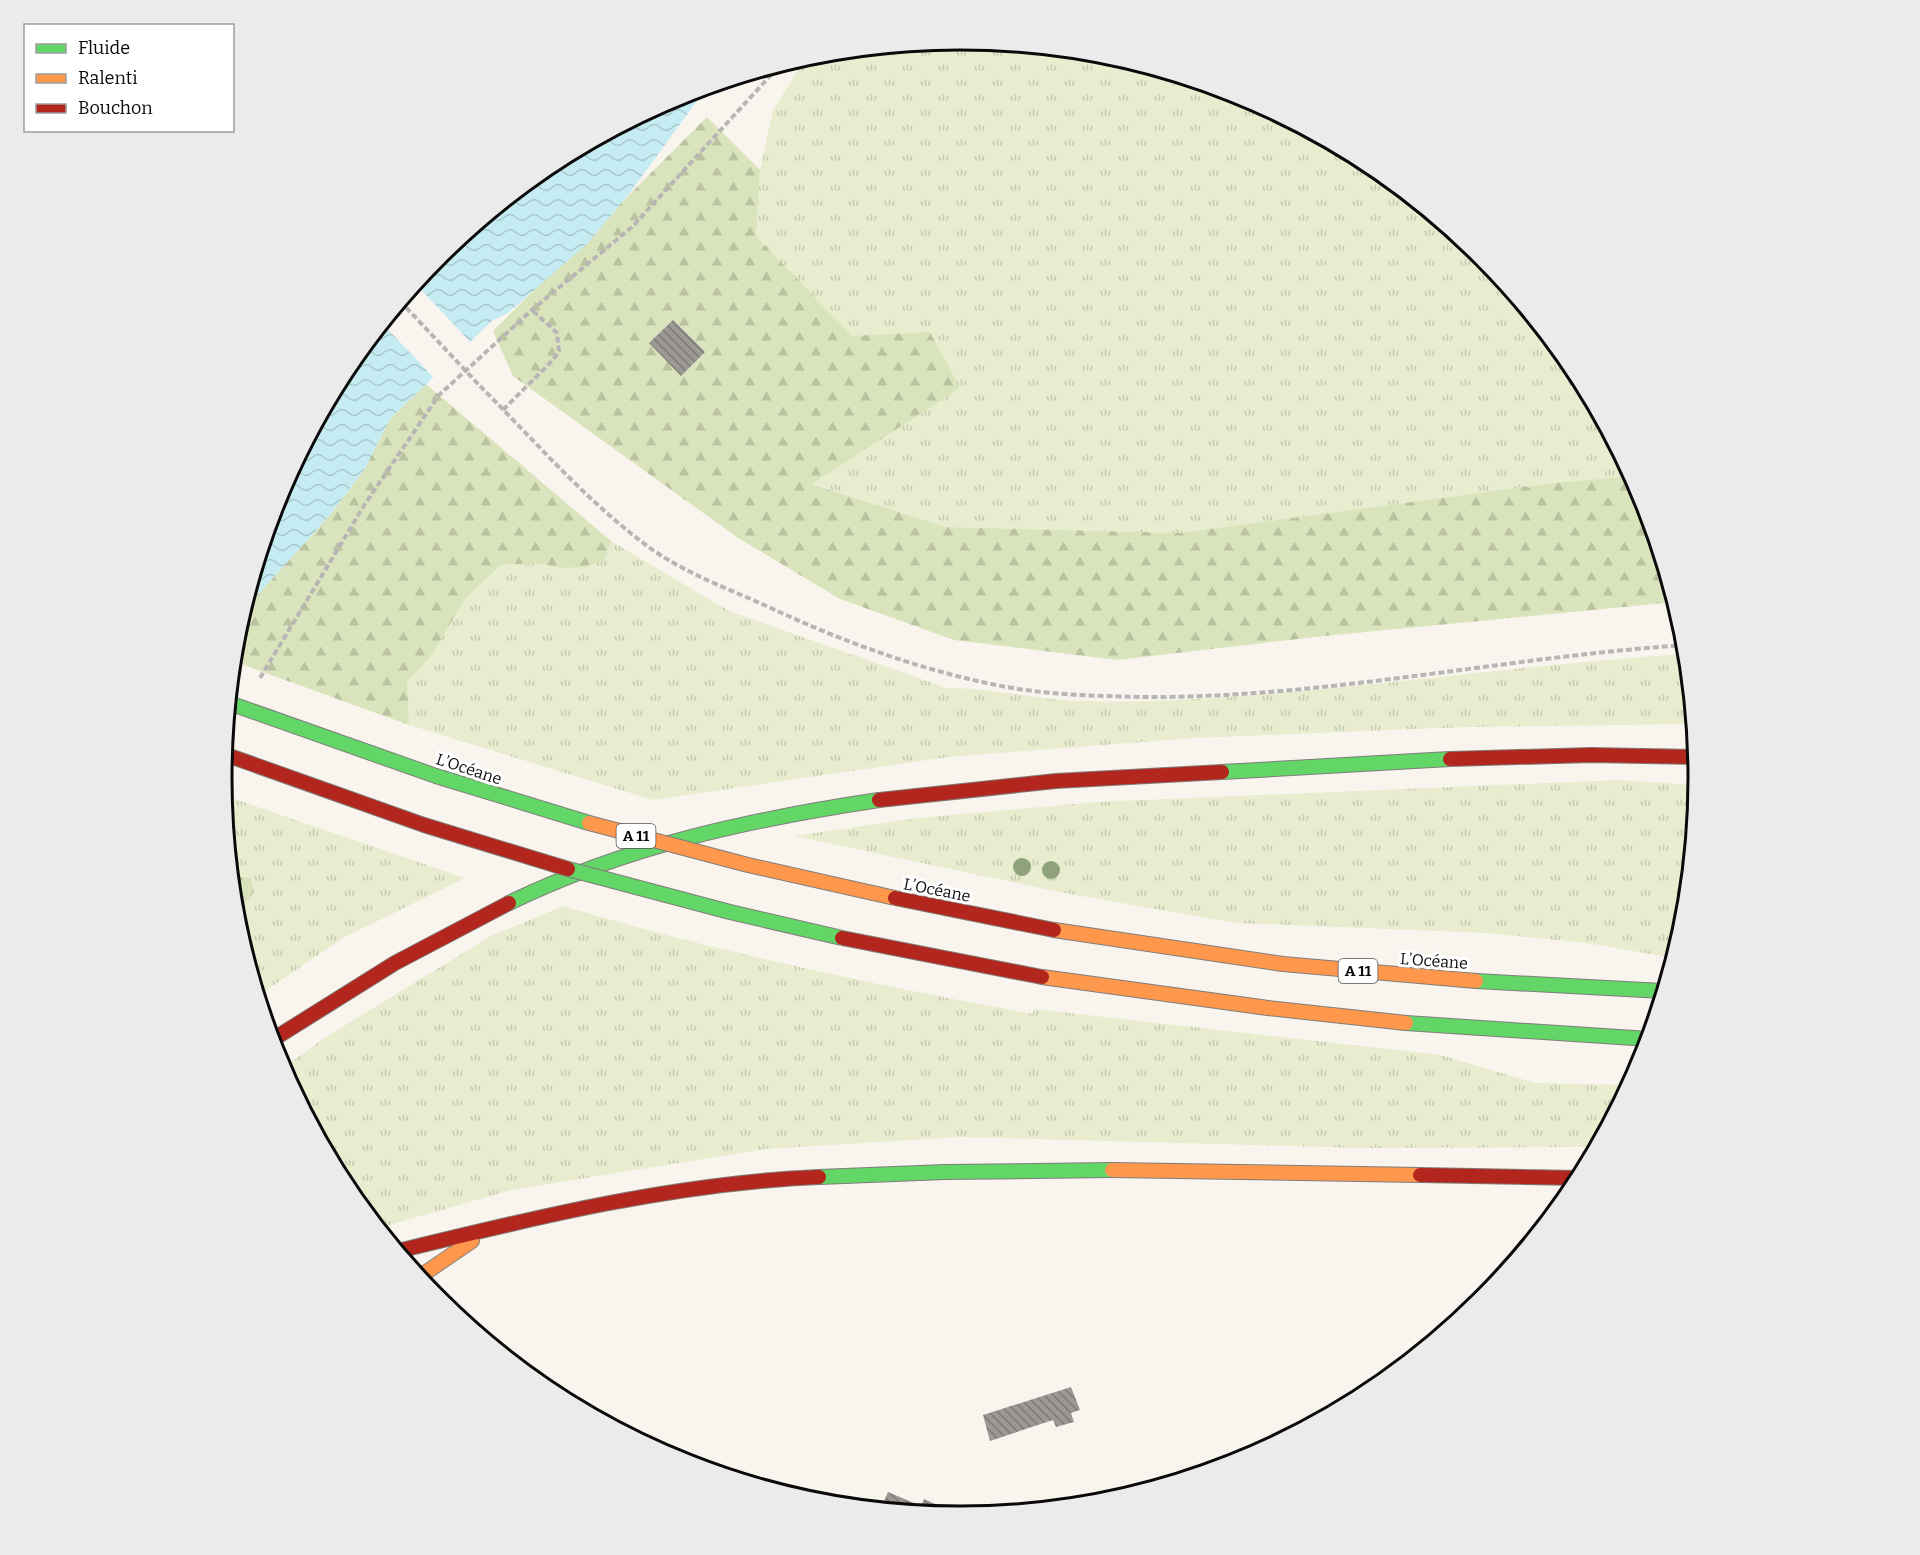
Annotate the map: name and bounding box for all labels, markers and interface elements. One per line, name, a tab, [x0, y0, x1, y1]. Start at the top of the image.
legend	[24, 24, 234, 132]
text: Fluide	[78, 37, 130, 59]
text: Ralenti	[78, 67, 138, 89]
text: Bouchon	[78, 97, 153, 119]
street label: L’Océane	[434, 749, 504, 789]
road number: A 11	[616, 824, 656, 848]
street label: L’Océane	[902, 874, 972, 906]
street label: L’Océane	[1399, 949, 1469, 973]
road number: A 11	[1338, 959, 1378, 983]

